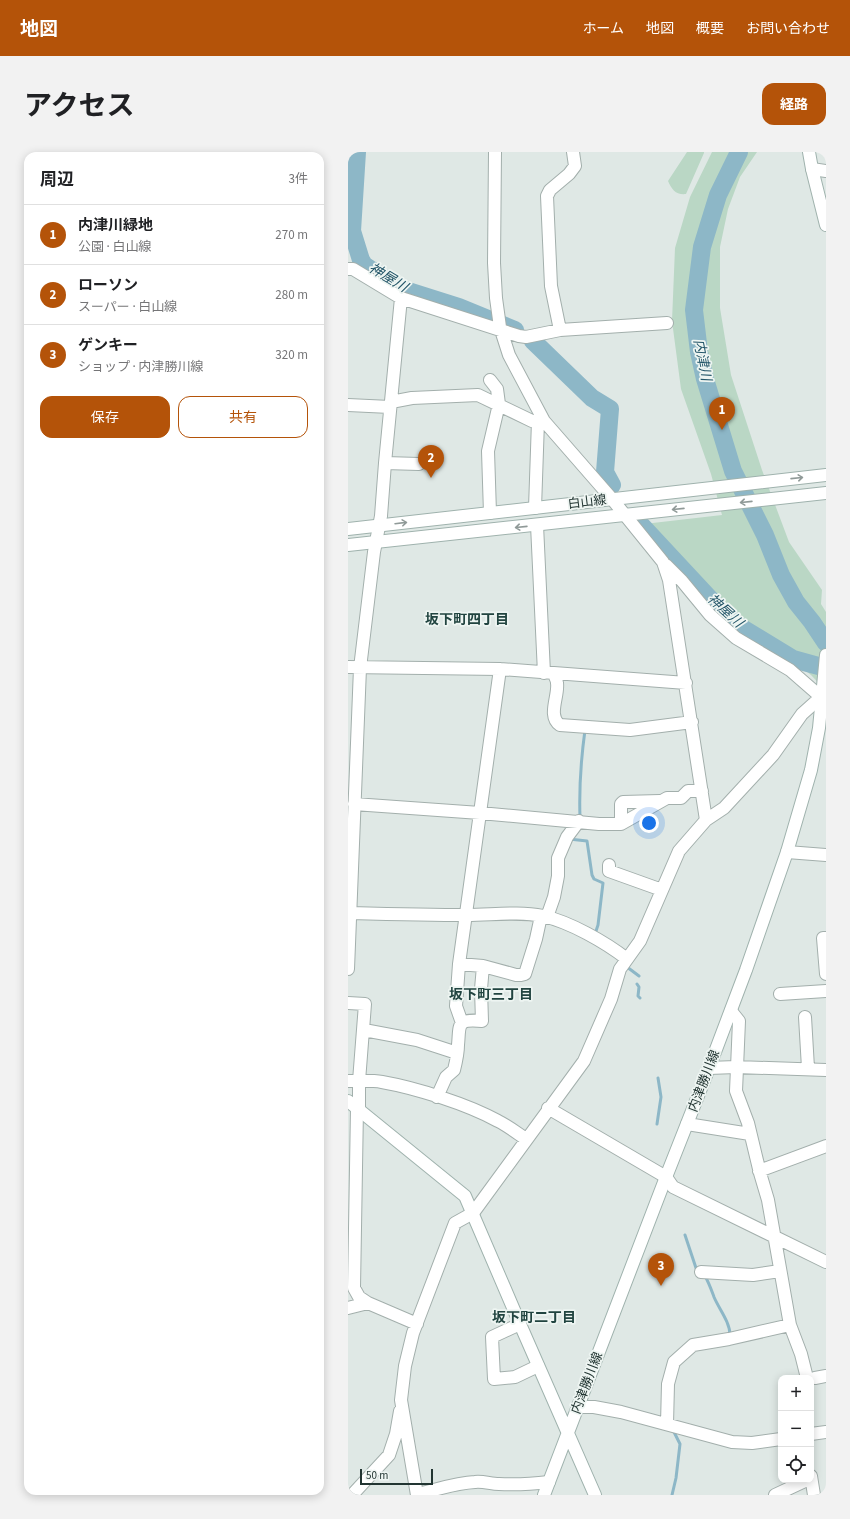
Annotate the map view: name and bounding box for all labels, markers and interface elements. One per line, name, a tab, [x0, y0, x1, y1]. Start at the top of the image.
text: 地図	[20, 16, 58, 43]
text: ホーム	[582, 19, 624, 39]
text: 地図	[646, 19, 674, 39]
text: 概要	[696, 19, 724, 39]
text: お問い合わせ	[746, 19, 830, 39]
button: 経路	[762, 83, 826, 125]
text: アクセス	[24, 86, 135, 126]
text: 周辺	[40, 168, 74, 192]
text: 3件	[289, 170, 308, 188]
text: 内津川緑地	[78, 215, 153, 236]
text: 1	[50, 226, 56, 244]
text: 270 m	[275, 226, 308, 244]
text: 公園 · 白山線	[78, 238, 151, 256]
water label: 神屋川	[365, 259, 413, 298]
text: ローソン	[78, 275, 138, 296]
text: 2	[50, 286, 56, 304]
text: 280 m	[275, 286, 308, 304]
text: スーパー · 白山線	[78, 298, 177, 316]
text: ゲンキー	[78, 335, 138, 356]
water label: 内津川	[688, 337, 716, 384]
text: 3	[50, 346, 56, 364]
text: 320 m	[275, 346, 308, 364]
text: ショップ · 内津勝川線	[78, 358, 203, 376]
button: 保存	[40, 396, 170, 438]
button: 共有	[178, 396, 308, 438]
pin: 1	[709, 397, 735, 430]
pin: 2	[418, 445, 444, 478]
one-way arrow	[791, 475, 804, 482]
street label: 白山線	[567, 491, 607, 513]
one-way arrow	[740, 498, 753, 506]
one-way arrow	[672, 506, 685, 513]
one-way arrow	[394, 519, 407, 527]
one-way arrow	[515, 523, 528, 530]
water label: 神屋川	[703, 590, 749, 634]
district label: 坂下町四丁目	[425, 610, 509, 630]
your location	[639, 813, 659, 833]
district label: 坂下町三丁目	[449, 985, 533, 1005]
street label: 内津勝川線	[684, 1047, 724, 1115]
pin: 3	[648, 1253, 674, 1286]
district label: 坂下町二丁目	[492, 1308, 576, 1328]
street label: 内津勝川線	[567, 1349, 607, 1417]
map controls	[778, 1375, 814, 1483]
button: +	[778, 1375, 814, 1411]
button: −	[778, 1411, 814, 1447]
button: locate	[778, 1447, 814, 1483]
scale bar	[360, 1467, 433, 1486]
text: 50 m	[366, 1468, 388, 1483]

